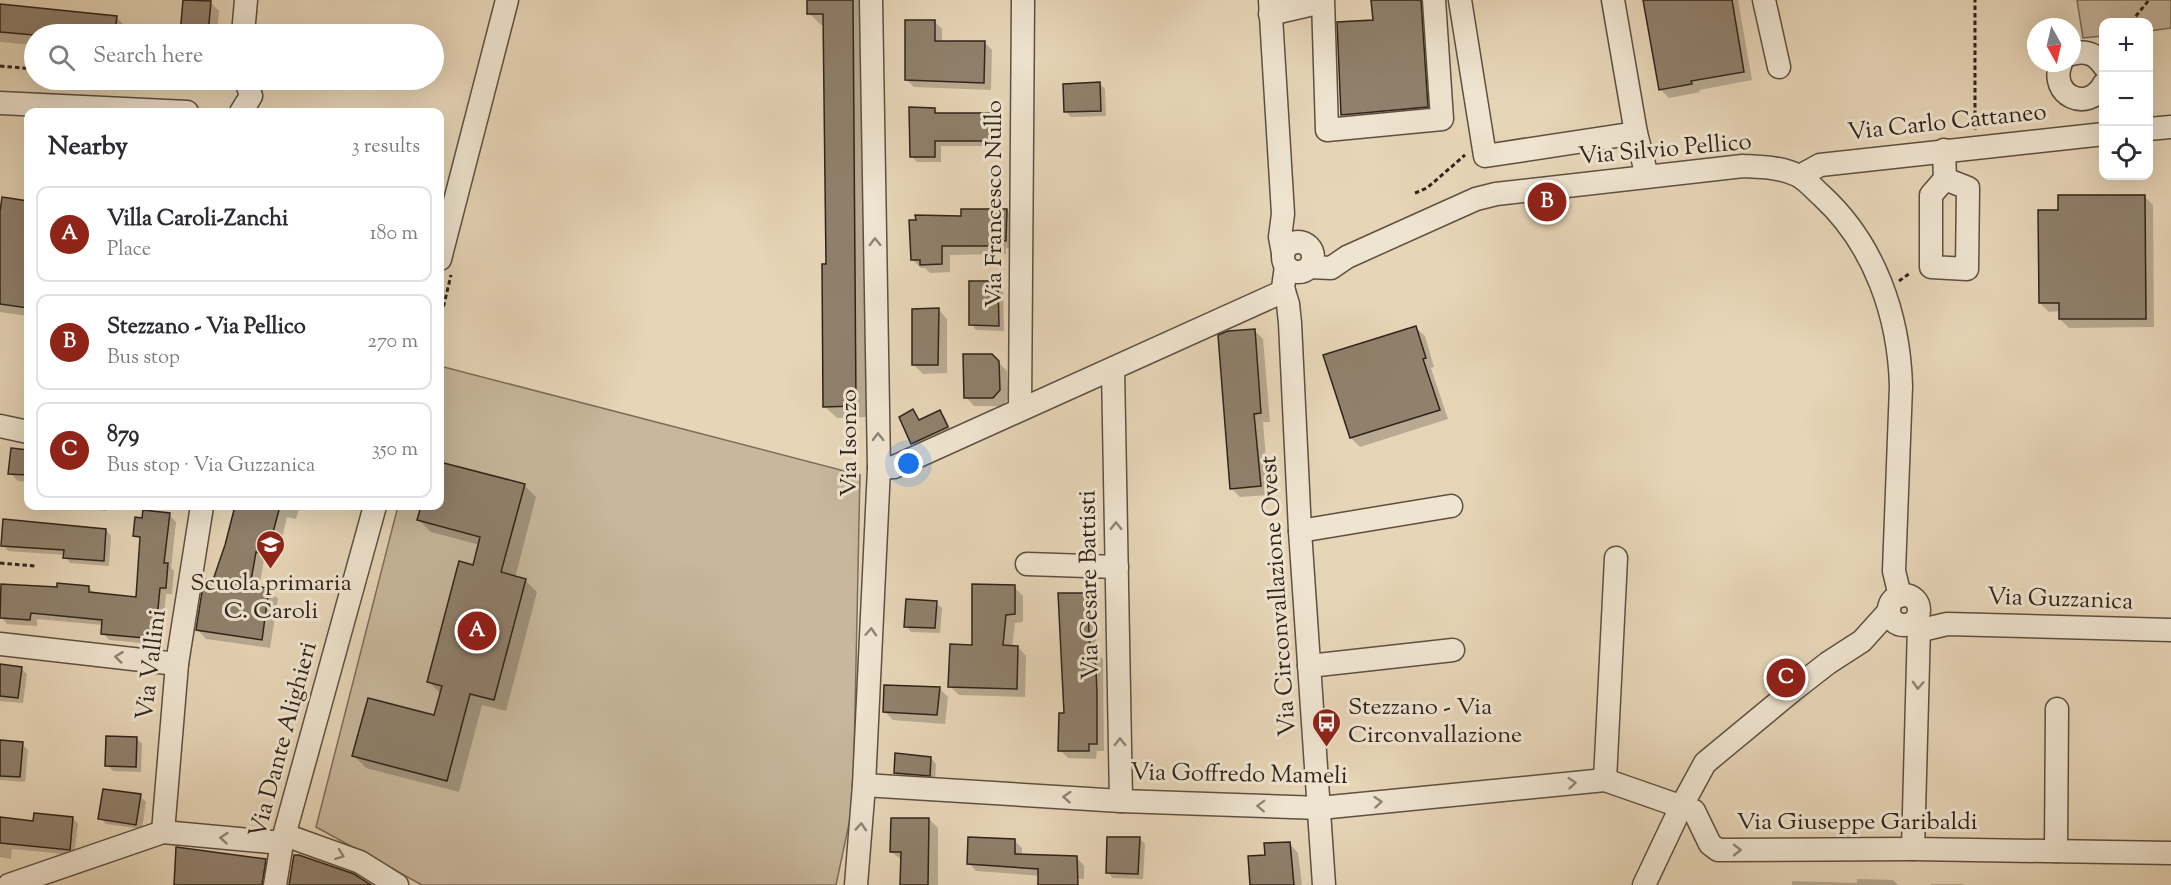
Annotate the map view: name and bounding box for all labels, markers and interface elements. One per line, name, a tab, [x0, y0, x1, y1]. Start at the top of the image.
north arrow	[2027, 18, 2081, 72]
map controls	[2099, 18, 2153, 180]
button: +	[2099, 18, 2153, 72]
search box	[24, 24, 444, 90]
icon: search	[45, 41, 78, 74]
text: Search here	[93, 41, 203, 73]
button: −	[2099, 72, 2153, 126]
street label: Via Carlo Cattaneo	[1846, 96, 2048, 150]
street label: Via Francesco Nullo	[978, 100, 1012, 308]
street label: Via Silvio Pellico	[1577, 125, 1753, 175]
button: locate	[2099, 126, 2153, 180]
text: Nearby	[48, 129, 128, 166]
text: 3 results	[351, 133, 420, 162]
pin: B	[1528, 180, 1566, 224]
text: Villa Caroli-Zanchi	[107, 204, 288, 236]
text: A	[61, 220, 78, 249]
text: 180 m	[370, 220, 418, 249]
text: Place	[107, 236, 151, 265]
one-way arrow	[869, 238, 881, 247]
text: Stezzano - Via Pellico	[107, 312, 306, 344]
text: B	[63, 328, 76, 357]
text: 270 m	[368, 328, 418, 357]
text: Bus stop	[107, 344, 180, 373]
street label: Via Isonzo	[833, 389, 867, 497]
text: 879	[107, 420, 139, 452]
one-way arrow	[872, 433, 884, 442]
text: C	[61, 436, 78, 465]
text: 350 m	[372, 436, 418, 465]
your location	[894, 449, 923, 478]
text: Bus stop · Via Guzzanica	[107, 452, 315, 481]
street label: Via Circonvallazione Ovest	[1252, 454, 1306, 738]
street label: Via Cesare Battisti	[1071, 490, 1109, 680]
one-way arrow	[1110, 522, 1122, 531]
school or university icon: Scuola primaria C. Caroli	[255, 528, 287, 570]
place label: Scuola primaria C. Caroli	[190, 567, 352, 629]
street label: Via Guzzanica	[1986, 580, 2134, 620]
street label: Via Vallini	[128, 608, 176, 722]
pin: A	[458, 608, 496, 654]
one-way arrow	[865, 628, 878, 637]
street label: Via Dante Alighieri	[241, 638, 327, 842]
one-way arrow	[114, 651, 123, 664]
pin: C	[1766, 656, 1806, 700]
one-way arrow	[1911, 680, 1924, 689]
place label: Stezzano - Via Circonvallazione	[1348, 691, 1522, 753]
bus stop icon: Stezzano - Via Circonvallazione	[1311, 706, 1343, 748]
one-way arrow	[1114, 738, 1126, 747]
street label: Via Goffredo Mameli	[1130, 756, 1348, 794]
one-way arrow	[1568, 777, 1577, 790]
one-way arrow	[1062, 791, 1071, 804]
one-way arrow	[1374, 796, 1383, 809]
one-way arrow	[1257, 800, 1266, 812]
street label: Via Giuseppe Garibaldi	[1736, 806, 1978, 840]
one-way arrow	[854, 822, 867, 831]
one-way arrow	[220, 832, 229, 845]
one-way arrow	[1732, 844, 1741, 856]
one-way arrow	[334, 848, 345, 860]

